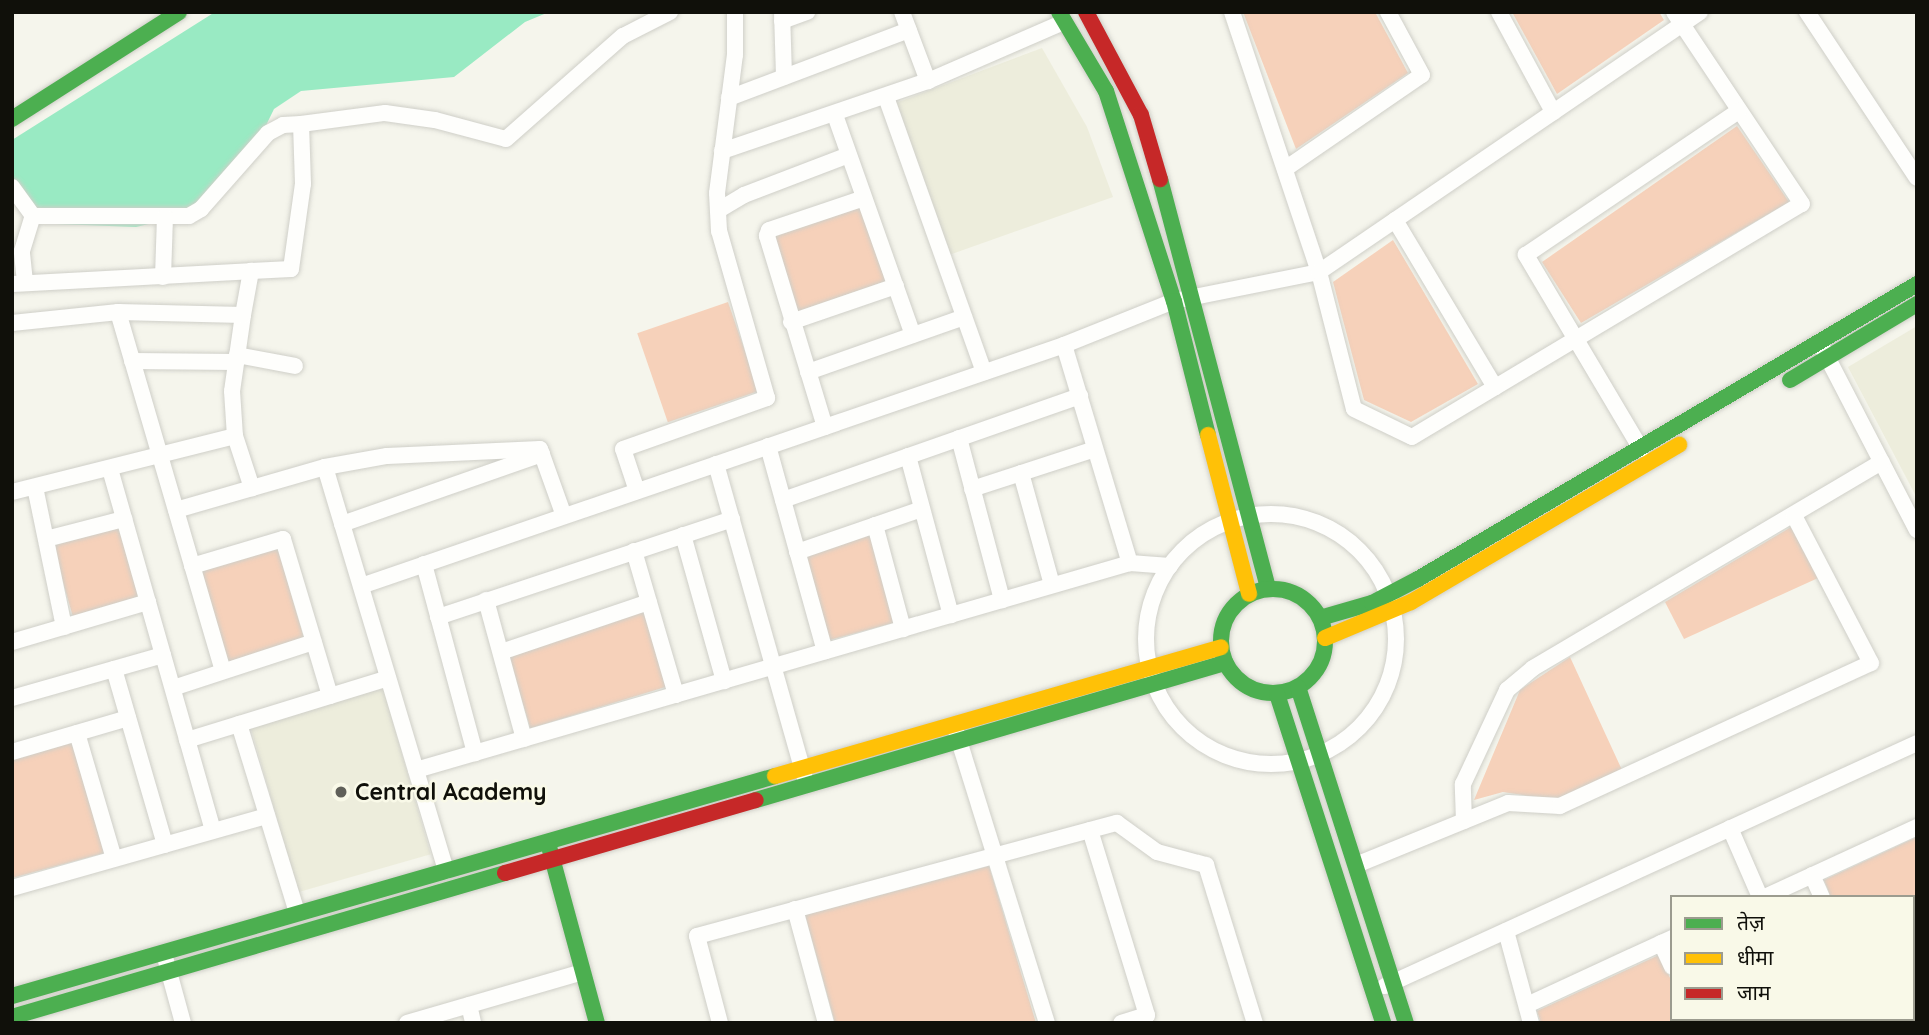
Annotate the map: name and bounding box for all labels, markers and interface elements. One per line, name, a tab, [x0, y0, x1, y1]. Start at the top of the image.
place label: Central Academy	[355, 778, 547, 806]
marker: Central Academy	[333, 784, 349, 800]
legend	[1670, 895, 1915, 1021]
text: तेज़	[1737, 909, 1765, 935]
text: धीमा	[1737, 944, 1773, 970]
text: जाम	[1737, 979, 1771, 1005]

